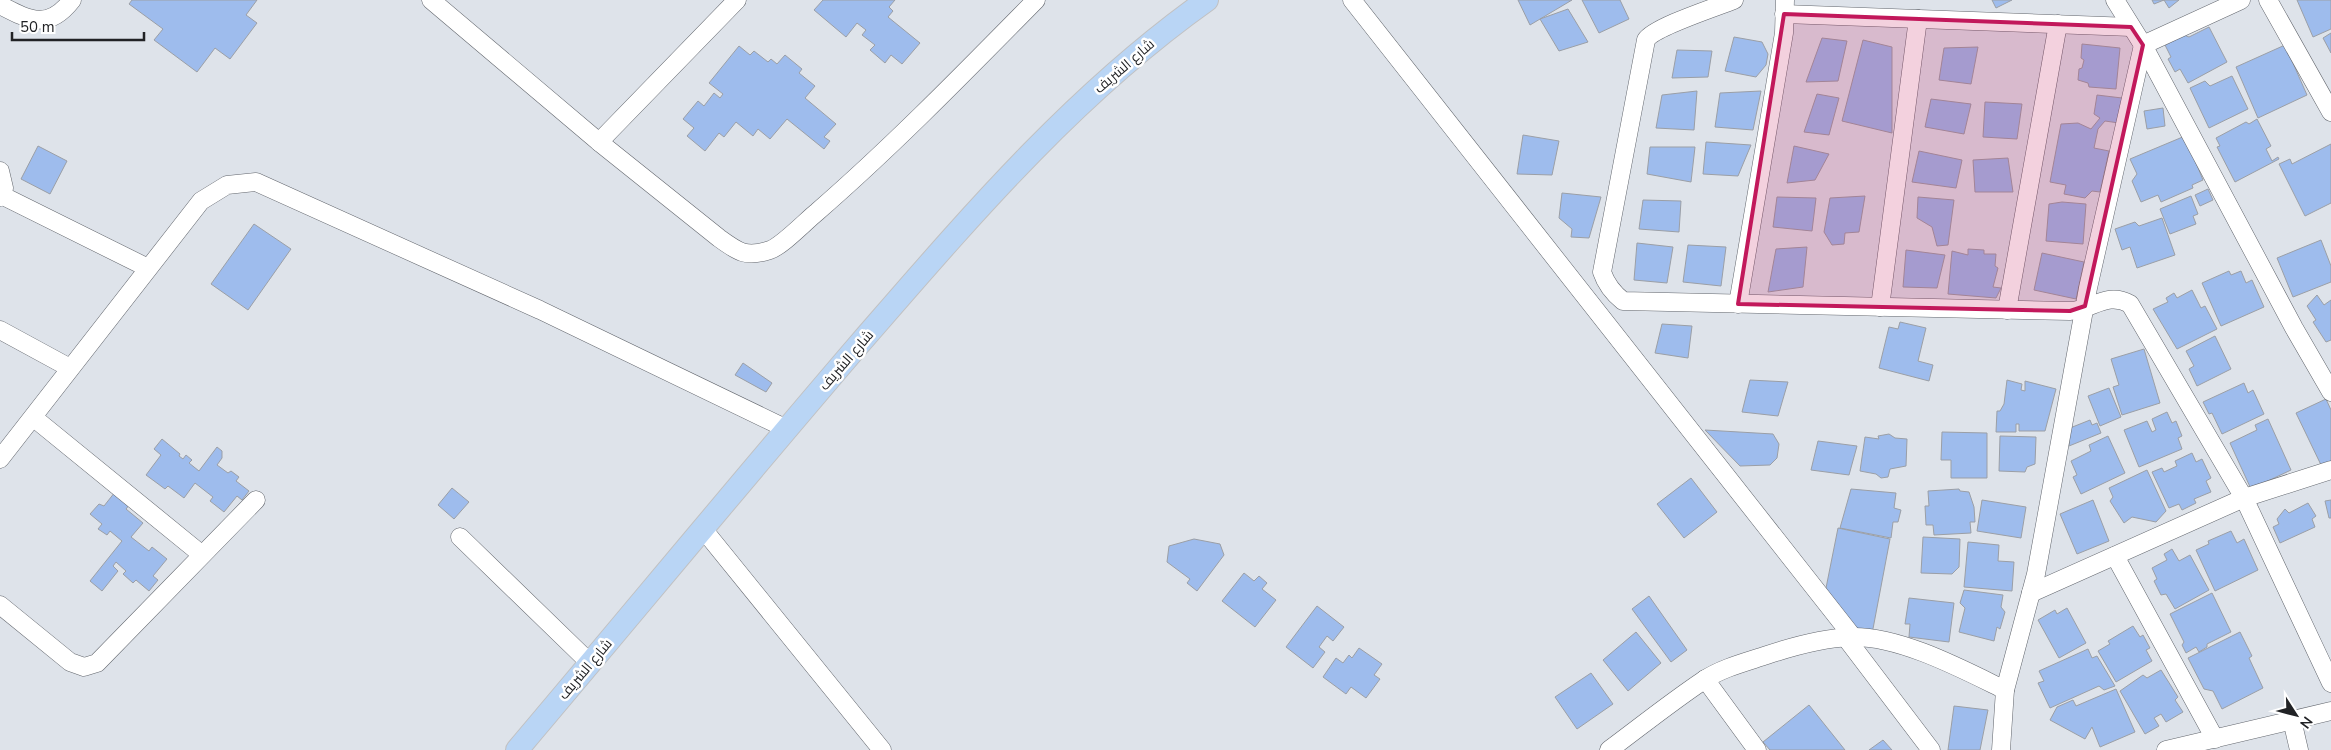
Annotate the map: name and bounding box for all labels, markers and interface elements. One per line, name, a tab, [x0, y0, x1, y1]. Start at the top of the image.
scale bar	[12, 10, 145, 42]
text: 50 m	[20, 17, 55, 37]
street label: شارع الشريف	[1090, 35, 1158, 98]
street label: شارع الشريف	[815, 326, 878, 394]
street label: شارع الشريف	[554, 635, 616, 704]
north arrow	[2271, 690, 2321, 740]
text: N	[2295, 713, 2317, 732]

